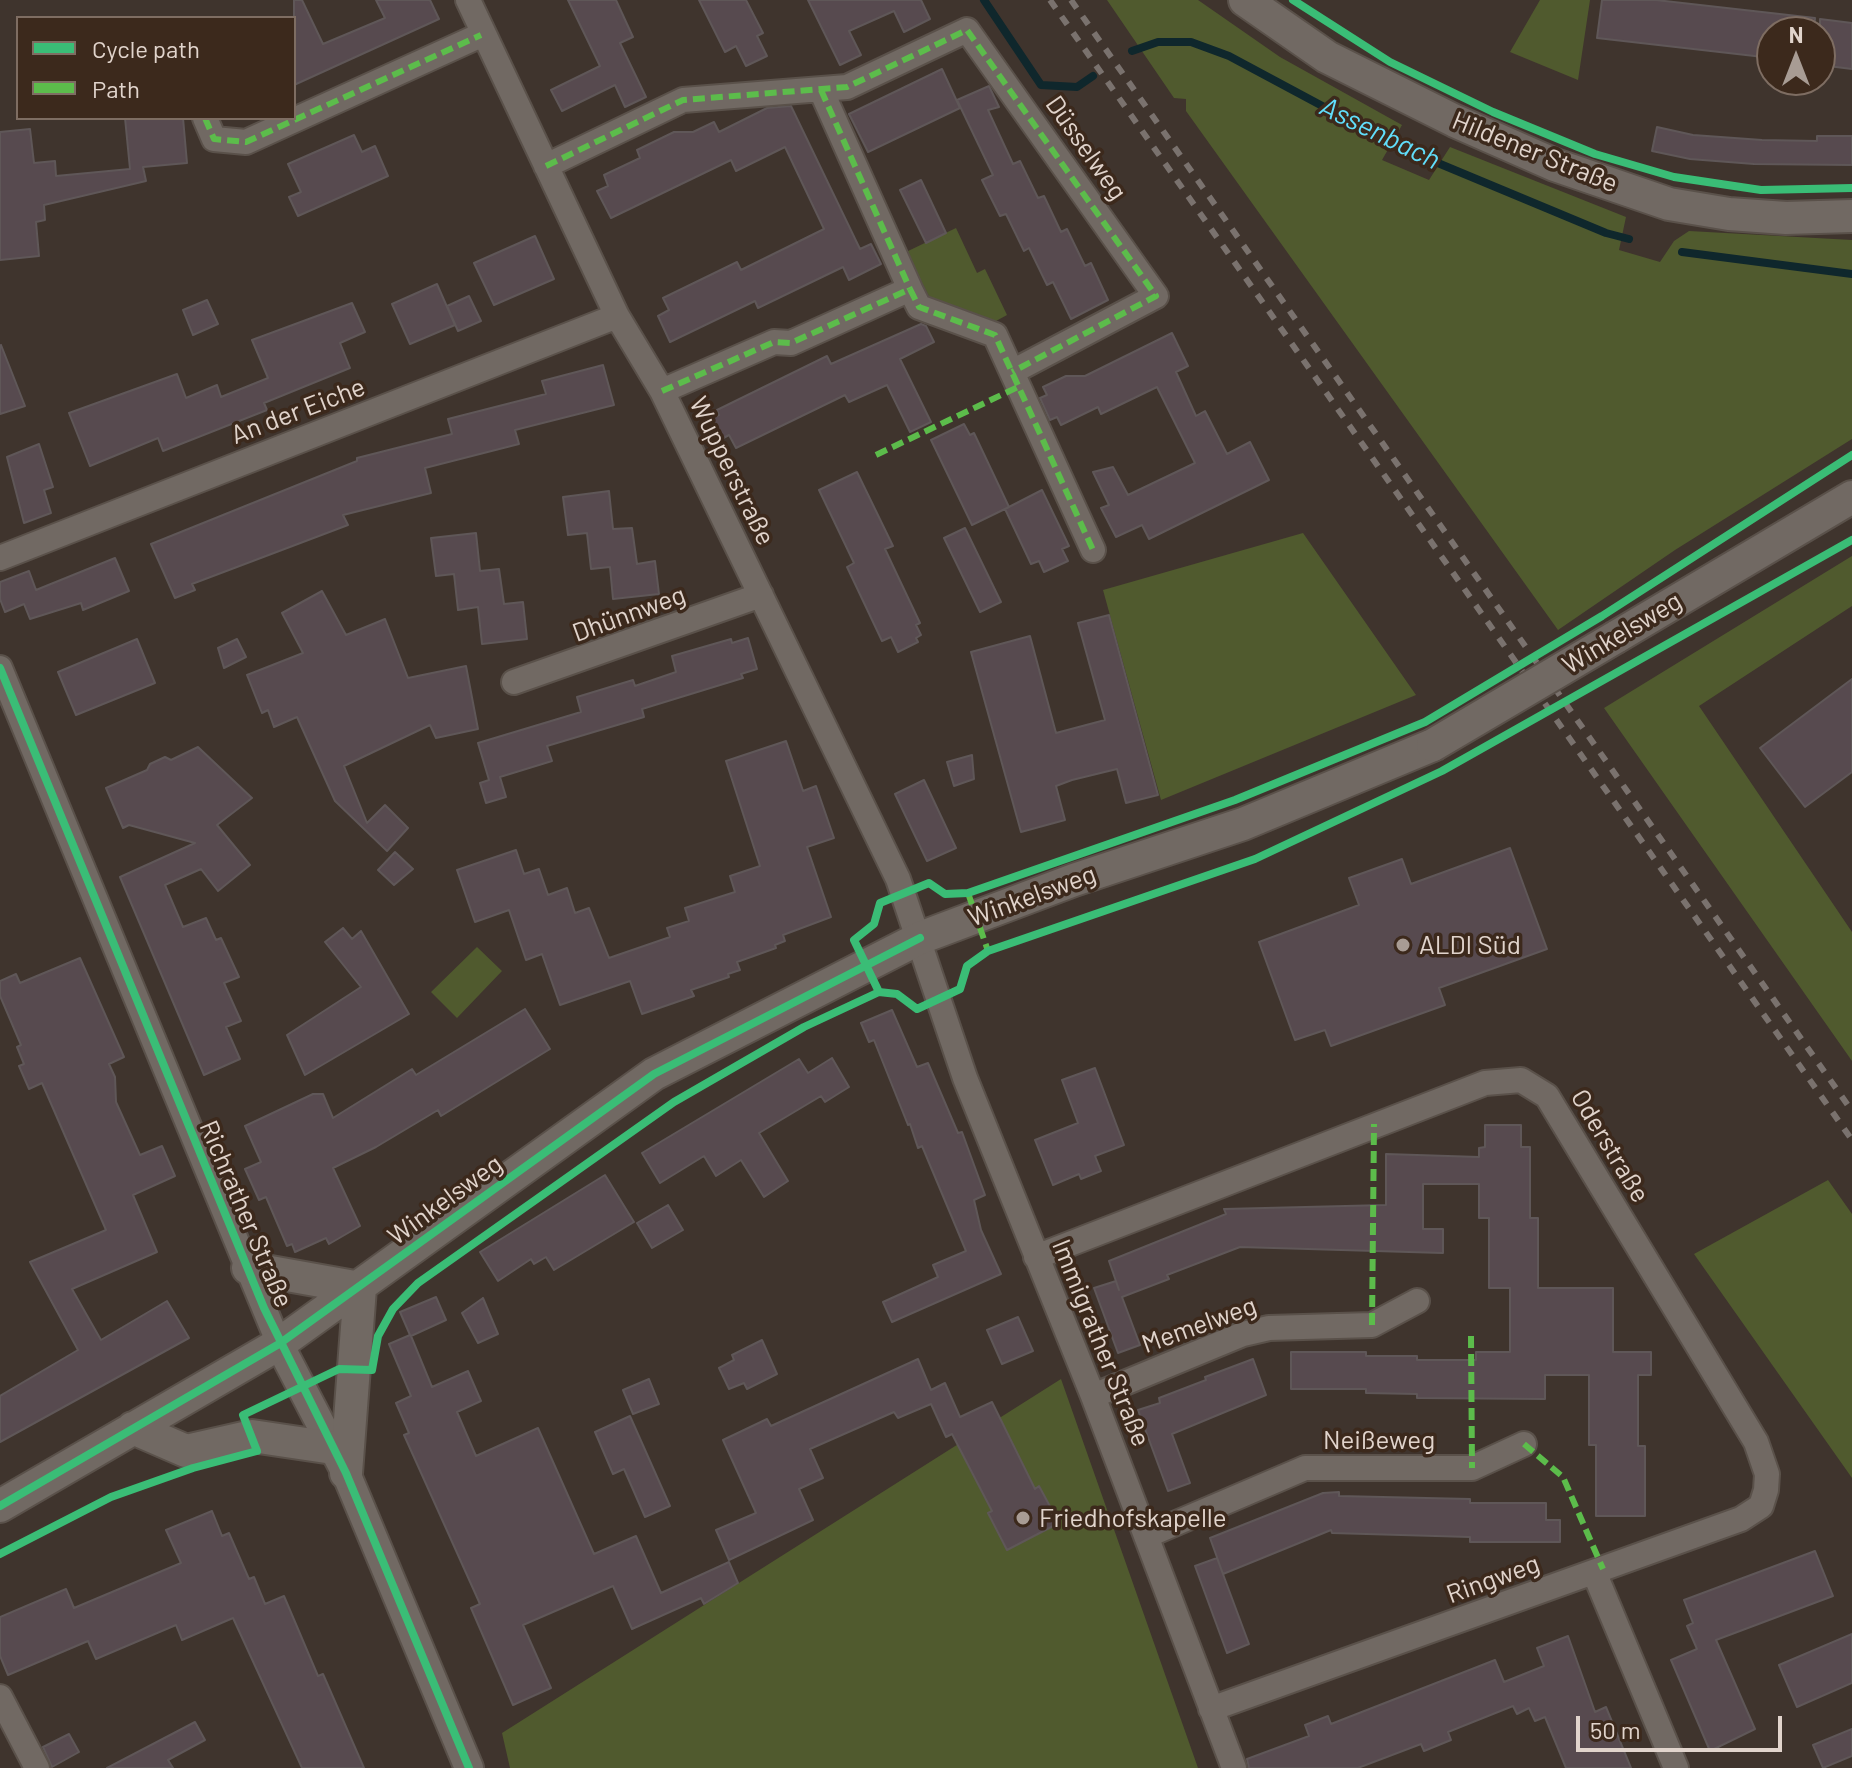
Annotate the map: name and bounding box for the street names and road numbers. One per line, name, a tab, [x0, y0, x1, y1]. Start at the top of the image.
street label: Düsselweg	[1039, 90, 1133, 206]
street label: Hildener Straße	[1448, 105, 1622, 199]
street label: An der Eiche	[226, 371, 370, 451]
street label: Wupperstraße	[683, 392, 781, 550]
street label: Dhünnweg	[568, 579, 690, 649]
street label: Winkelsweg	[1557, 585, 1687, 681]
street label: Winkelsweg	[964, 858, 1100, 934]
street label: Oderstraße	[1564, 1084, 1656, 1208]
street label: Richrather Straße	[193, 1116, 299, 1312]
street label: Winkelsweg	[382, 1148, 508, 1252]
street label: Immigrather Straße	[1045, 1235, 1157, 1451]
street label: Memelweg	[1137, 1290, 1261, 1360]
street label: Neißeweg	[1323, 1424, 1435, 1456]
street label: Ringweg	[1442, 1548, 1544, 1610]

